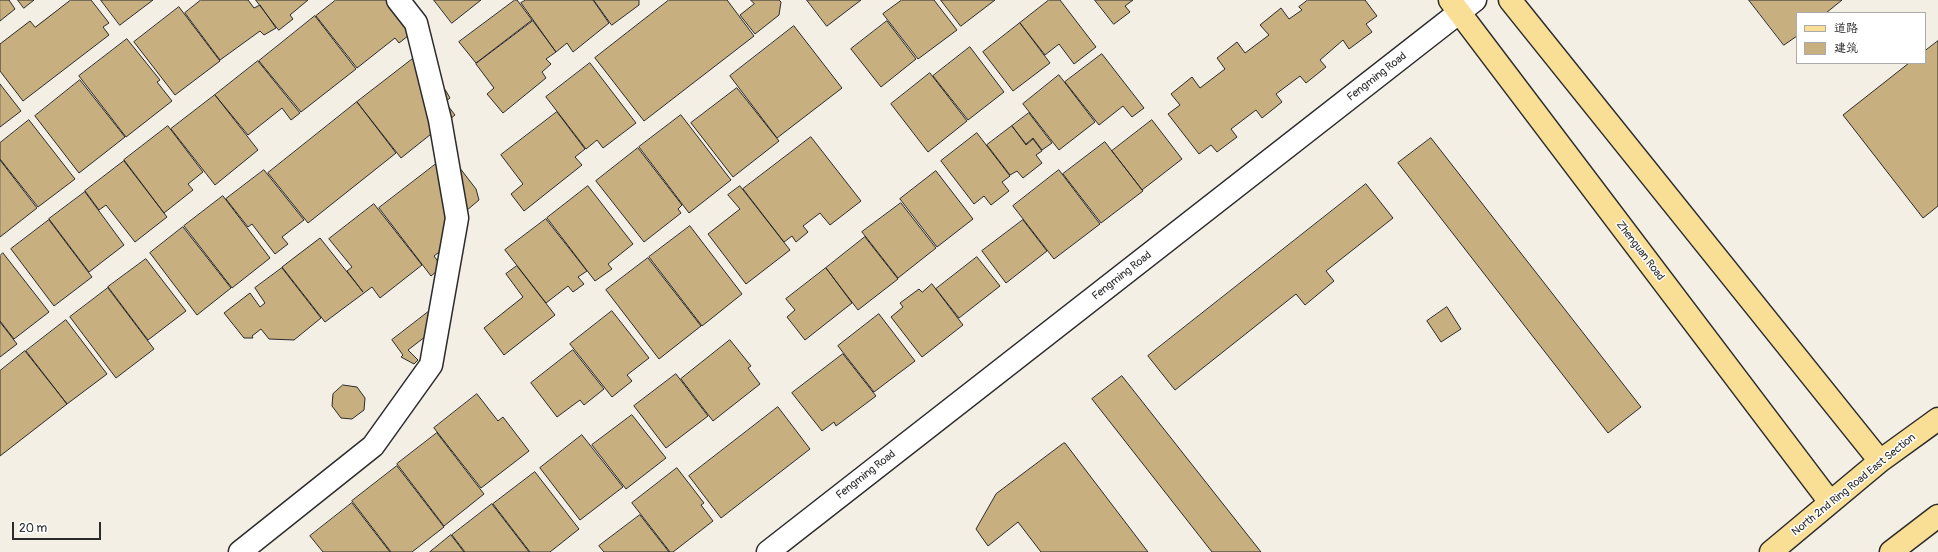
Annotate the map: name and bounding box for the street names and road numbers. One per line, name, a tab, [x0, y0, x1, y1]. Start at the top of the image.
street label: Fengming Road	[1345, 50, 1409, 104]
street label: Zhenguan Road	[1613, 219, 1667, 283]
street label: Fengming Road	[1090, 249, 1154, 303]
street label: North 2nd Ring Road East Section	[1789, 431, 1919, 539]
street label: Fengming Road	[834, 448, 898, 502]

